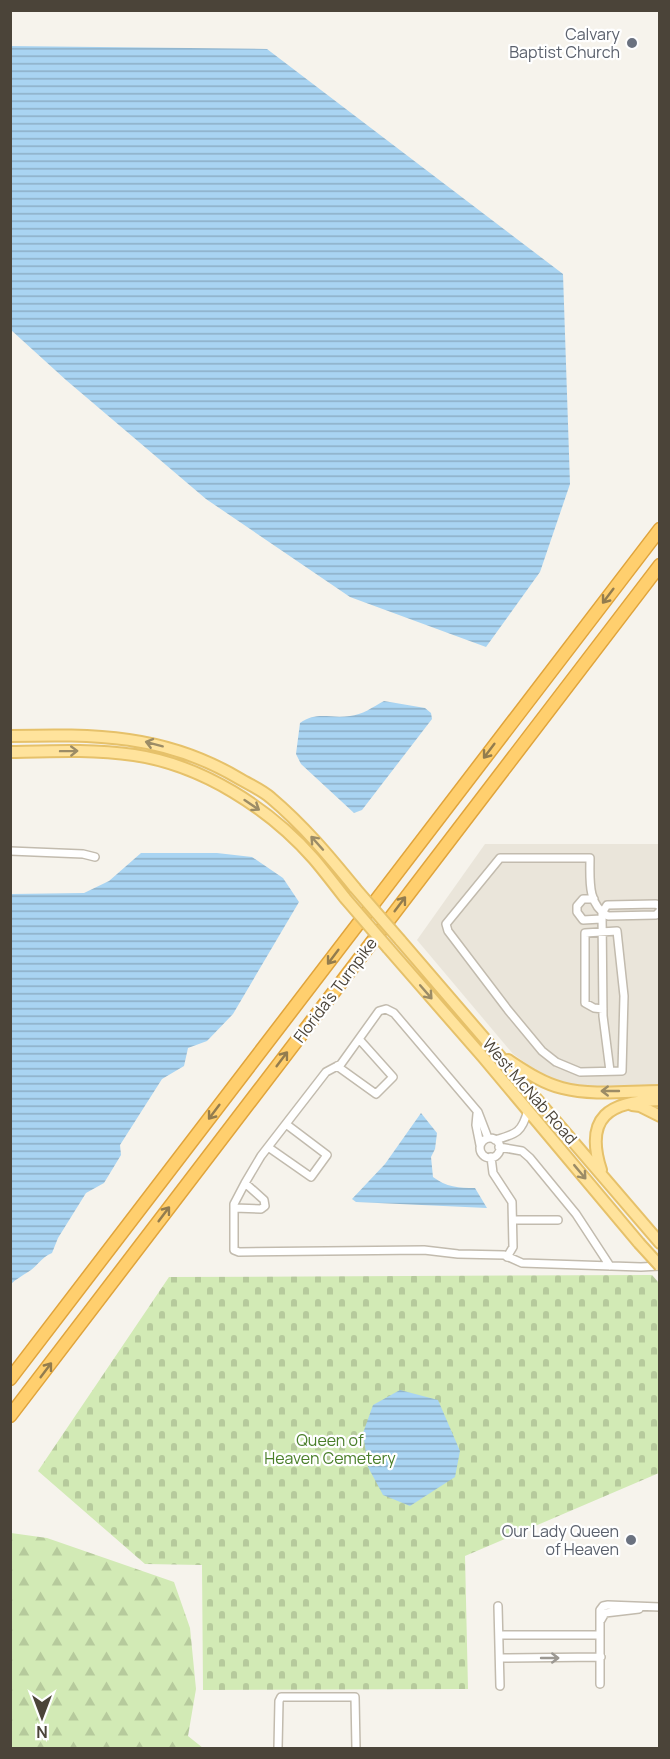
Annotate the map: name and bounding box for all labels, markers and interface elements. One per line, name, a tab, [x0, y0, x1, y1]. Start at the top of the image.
place label: Calvary Baptist Church	[509, 23, 621, 63]
marker: Calvary Baptist Church	[625, 36, 639, 50]
one-way arrow	[601, 588, 614, 604]
one-way arrow	[144, 738, 163, 749]
one-way arrow	[483, 743, 496, 759]
one-way arrow	[58, 745, 78, 757]
one-way arrow	[243, 799, 260, 811]
one-way arrow	[310, 836, 324, 851]
one-way arrow	[394, 897, 407, 913]
street label: Florida's Turnpike	[288, 933, 382, 1047]
one-way arrow	[326, 948, 339, 964]
one-way arrow	[419, 984, 433, 999]
street label: West McNab Road	[478, 1033, 582, 1149]
one-way arrow	[276, 1052, 289, 1068]
one-way arrow	[601, 1085, 621, 1097]
one-way arrow	[208, 1103, 221, 1119]
one-way arrow	[573, 1164, 587, 1179]
one-way arrow	[158, 1207, 170, 1223]
one-way arrow	[40, 1362, 52, 1378]
park label: Queen of Heaven Cemetery	[264, 1429, 396, 1469]
place label: Our Lady Queen of Heaven	[502, 1520, 619, 1560]
marker: Our Lady Queen of Heaven	[624, 1533, 638, 1547]
one-way arrow	[540, 1652, 560, 1663]
north arrow	[12, 1687, 72, 1747]
text: N	[36, 1721, 48, 1743]

